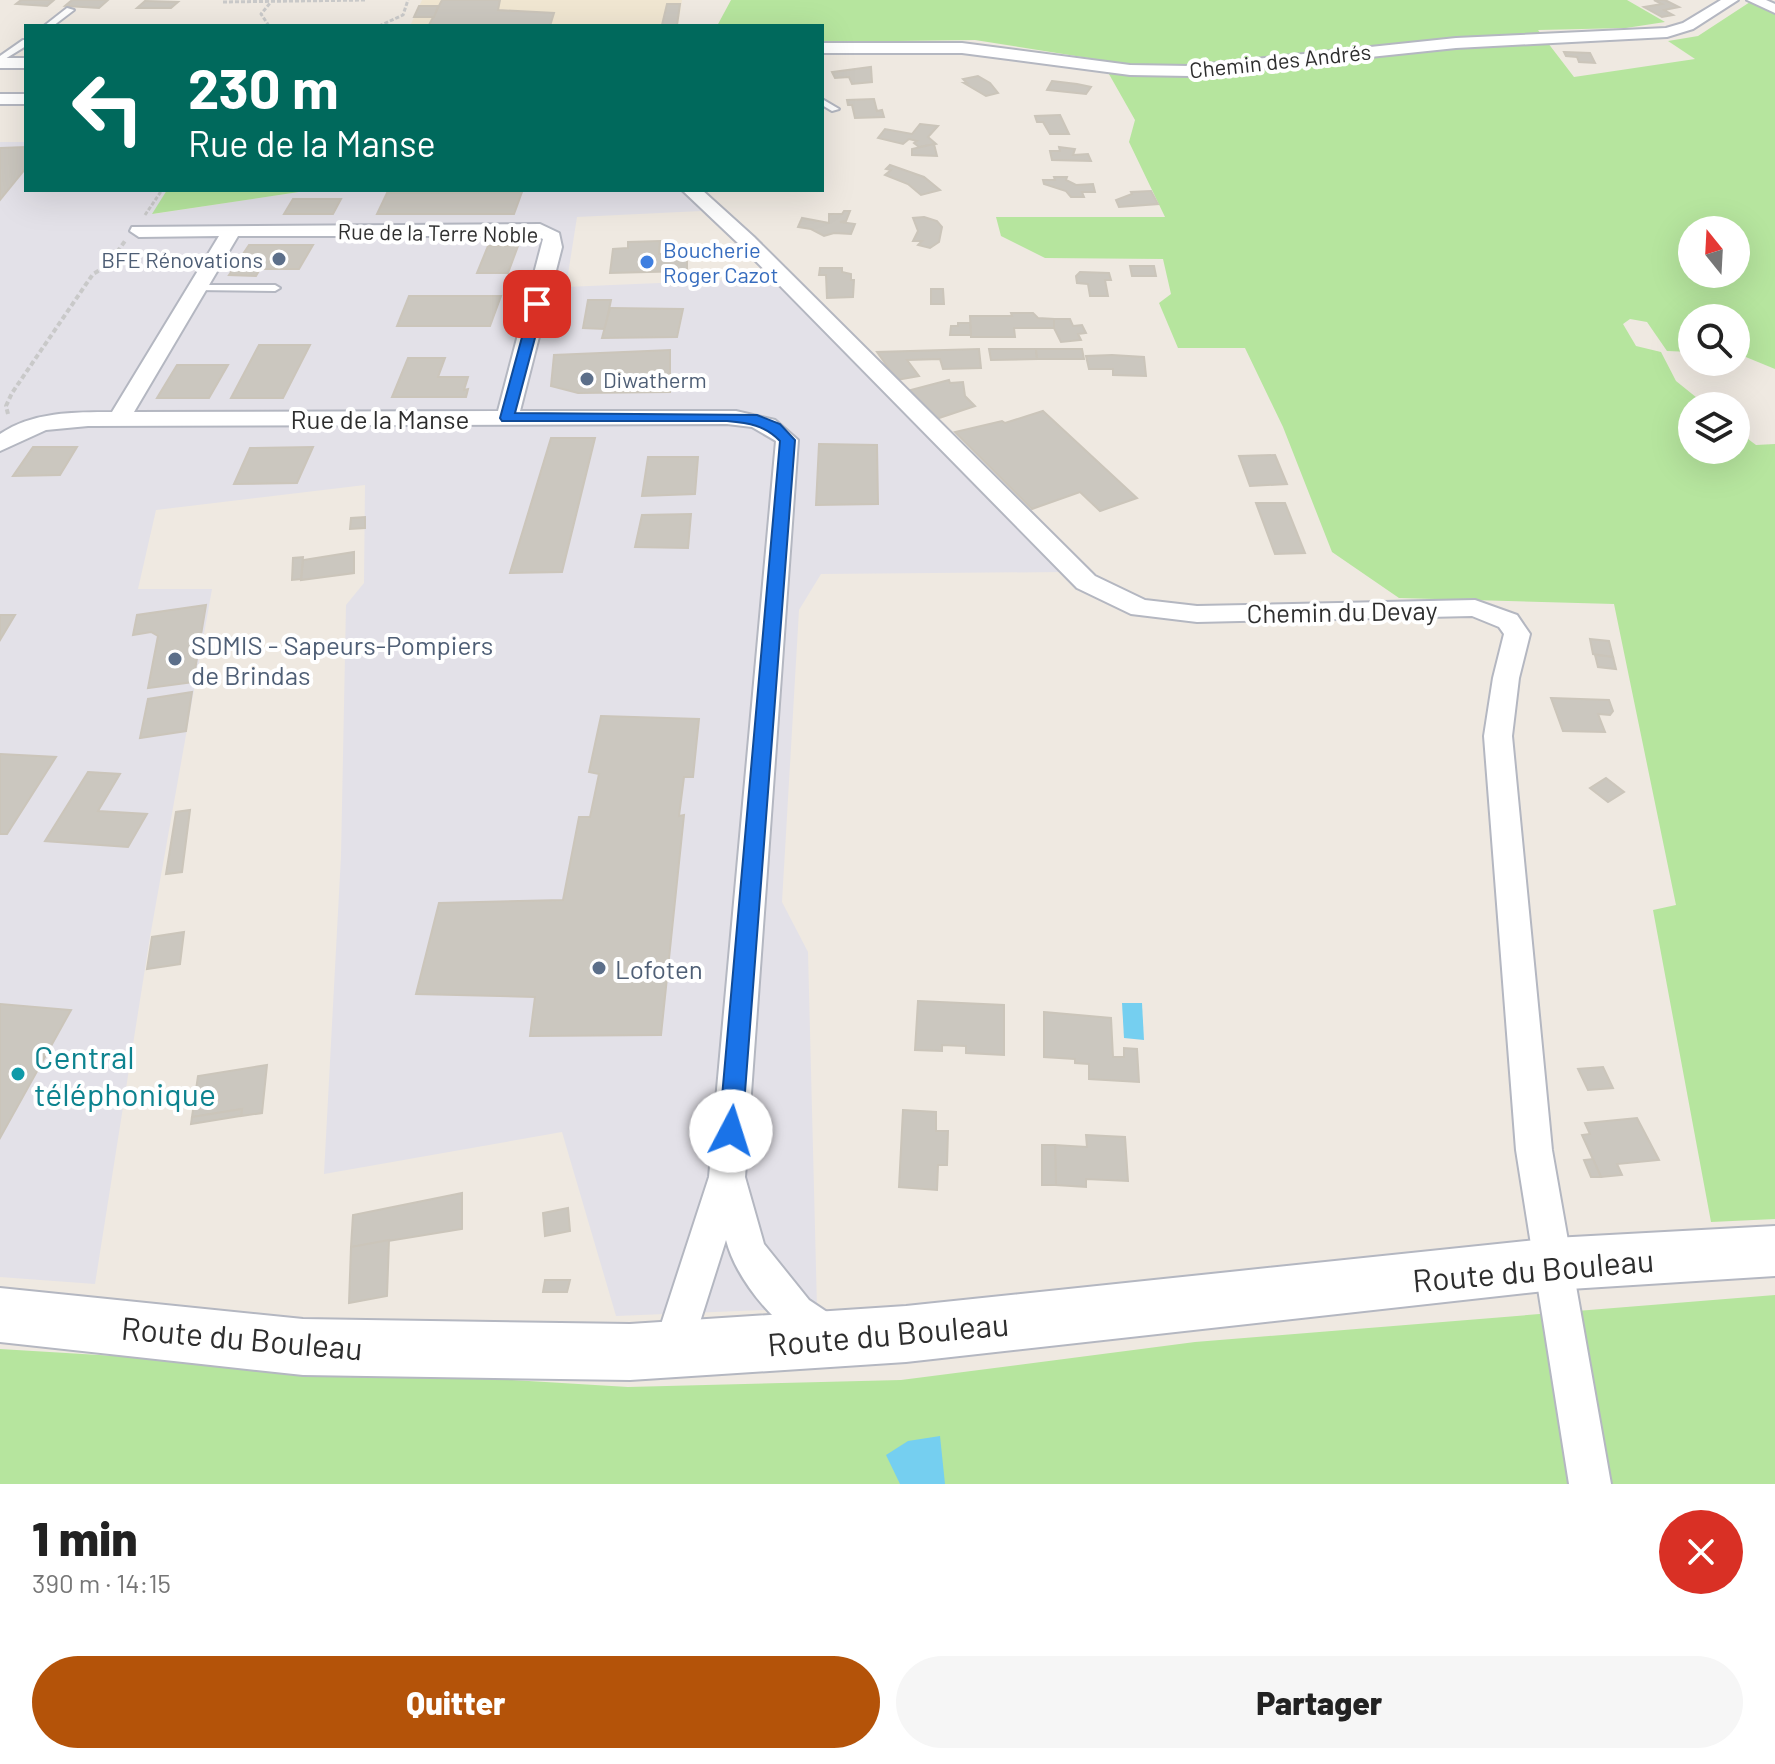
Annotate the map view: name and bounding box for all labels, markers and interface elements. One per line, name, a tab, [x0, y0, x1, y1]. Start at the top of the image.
street label: Chemin des Andrés	[1188, 38, 1372, 82]
text: 230 m	[188, 53, 339, 120]
icon: left	[56, 56, 160, 160]
text: Rue de la Manse	[188, 121, 436, 164]
north arrow	[1678, 216, 1750, 288]
map controls	[1678, 216, 1750, 464]
street label: Rue de la Terre Noble	[337, 217, 539, 247]
place label: Boucherie Roger Cazot	[663, 236, 778, 287]
place label: BFE Rénovations	[101, 246, 263, 272]
marker: BFE Rénovations	[270, 250, 288, 268]
marker: Boucherie Roger Cazot	[638, 253, 656, 271]
pin	[503, 270, 571, 338]
icon: arrive	[515, 282, 559, 326]
button: search	[1678, 304, 1750, 376]
place label: Diwatherm	[603, 366, 707, 392]
marker: Diwatherm	[578, 370, 596, 388]
button: layers	[1678, 392, 1750, 464]
street label: Rue de la Manse	[291, 403, 469, 434]
street label: Chemin du Devay	[1246, 594, 1438, 628]
place label: SDMIS - Sapeurs-Pompiers de Brindas	[191, 629, 493, 690]
marker: SDMIS - Sapeurs-Pompiers de Brindas	[166, 650, 184, 668]
place label: Lofoten	[615, 953, 703, 984]
marker: Lofoten	[590, 959, 608, 977]
place label: Central téléphonique	[34, 1037, 216, 1112]
marker: Central téléphonique	[9, 1065, 27, 1083]
position arrow	[689, 1089, 773, 1173]
street label: Route du Bouleau	[1411, 1240, 1655, 1298]
street label: Route du Bouleau	[766, 1304, 1010, 1362]
street label: Route du Bouleau	[120, 1308, 364, 1366]
text: 1 min	[32, 1508, 138, 1566]
button: close	[1659, 1510, 1743, 1594]
text: 390 m · 14:15	[32, 1567, 171, 1598]
button: Quitter	[32, 1656, 880, 1748]
button: Partager	[896, 1656, 1743, 1748]

